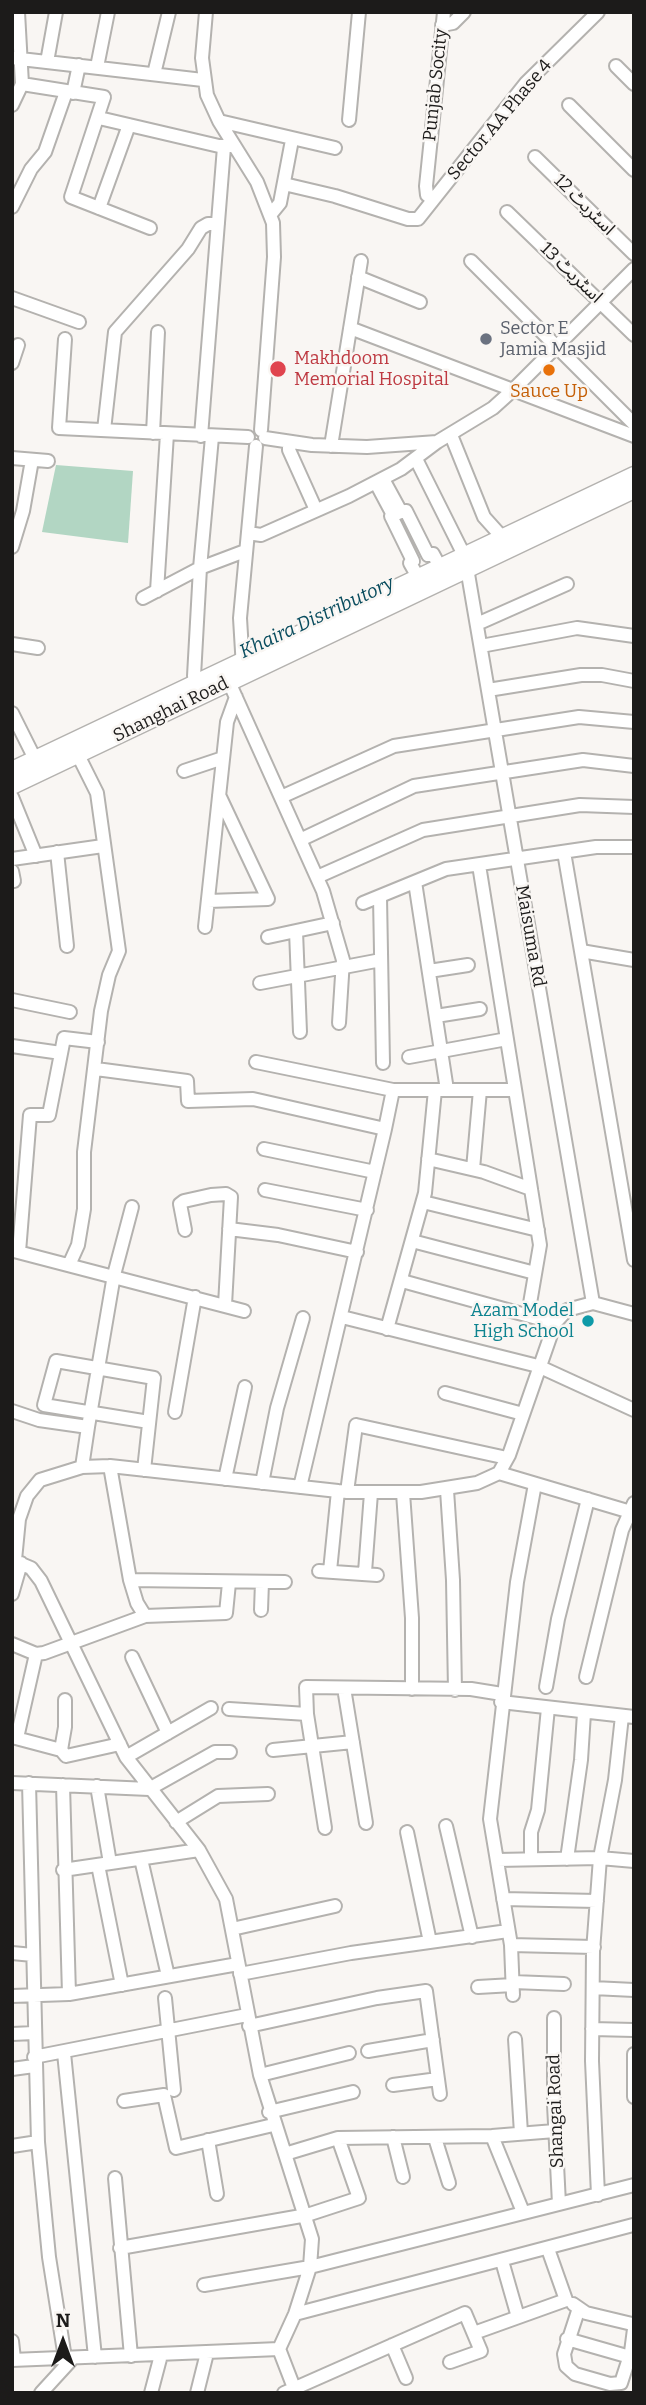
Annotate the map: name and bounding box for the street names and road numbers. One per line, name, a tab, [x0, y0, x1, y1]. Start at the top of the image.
street label: Punjab Socity	[419, 28, 453, 142]
street label: Sector AA Phase 4	[443, 55, 557, 185]
street label: اسٹریٹ 12	[549, 170, 619, 240]
street label: اسٹریٹ 13	[535, 238, 607, 308]
street label: Shanghai Road	[110, 673, 232, 747]
street label: Maisuma Rd	[510, 883, 550, 989]
street label: Shangai Road	[543, 2054, 569, 2168]

